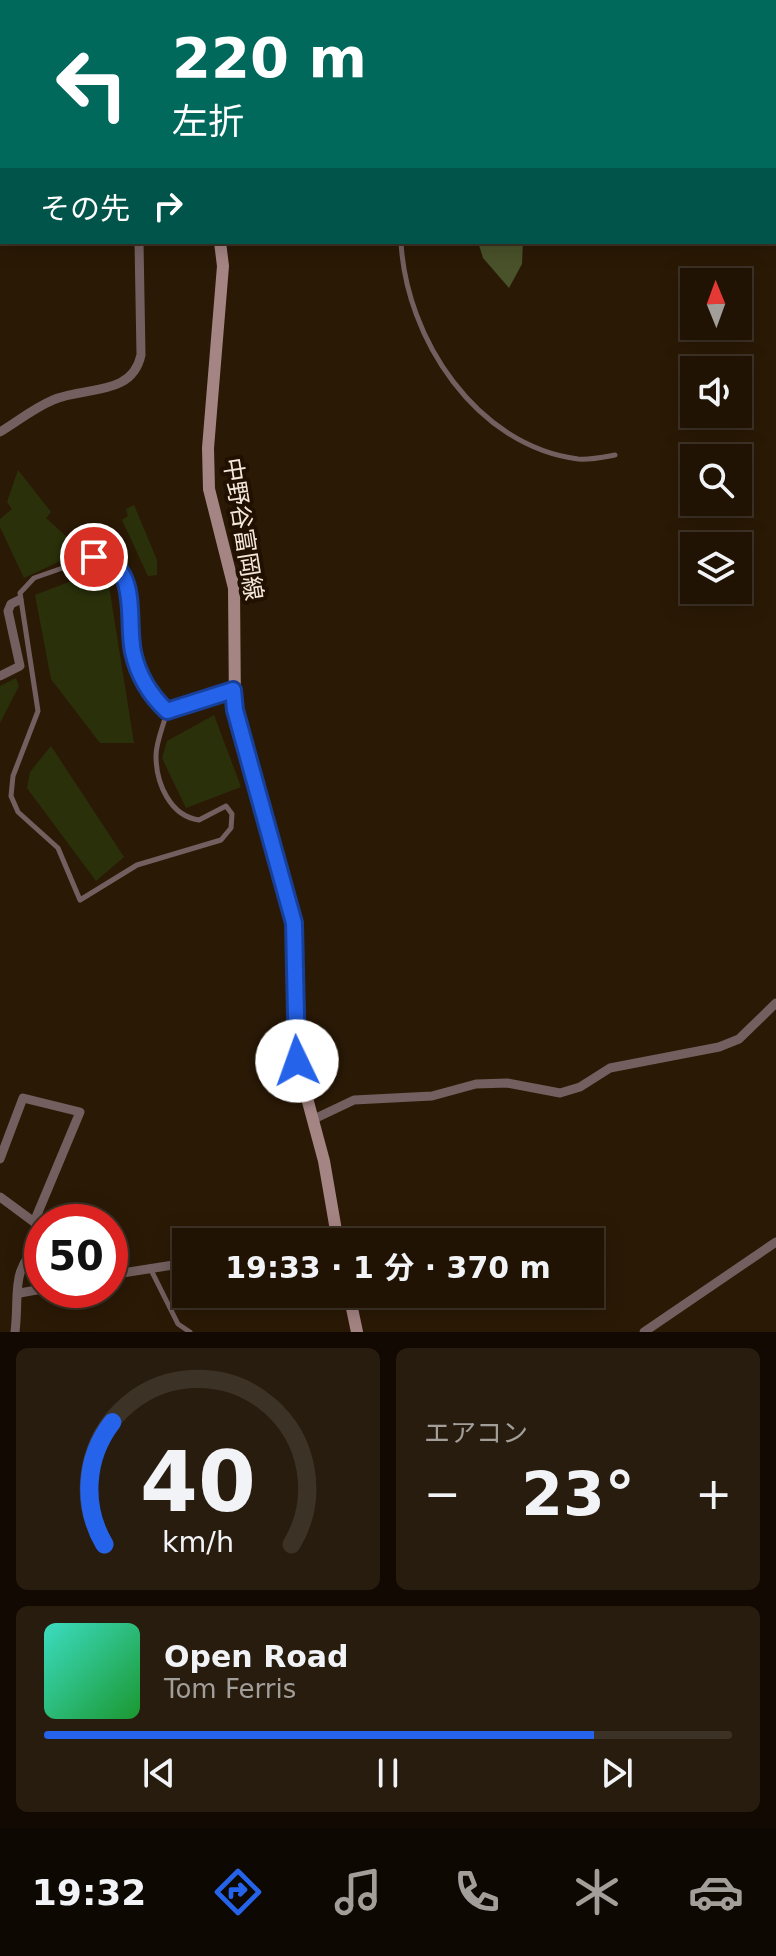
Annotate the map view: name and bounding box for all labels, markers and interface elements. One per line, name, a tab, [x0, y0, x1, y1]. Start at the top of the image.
text: 220 m	[172, 25, 367, 90]
icon: left	[40, 32, 144, 136]
text: 左折	[172, 101, 244, 142]
icon: right	[146, 184, 190, 228]
text: その先	[40, 191, 130, 226]
north arrow	[680, 268, 752, 340]
map controls	[680, 268, 752, 604]
button: sound	[680, 356, 752, 428]
button: search	[680, 444, 752, 516]
street label: 中野谷富岡線	[218, 456, 268, 602]
pin	[60, 523, 128, 591]
button: layers	[680, 532, 752, 604]
icon: arrive	[72, 535, 116, 579]
position arrow	[255, 1019, 339, 1103]
speed limit sign: 50	[24, 1204, 128, 1308]
text: 19:33 · 1 分 · 370 m	[225, 1250, 551, 1285]
text: エアコン	[424, 1418, 528, 1448]
text: 40	[140, 1434, 256, 1531]
text: 23°	[521, 1459, 635, 1529]
text: −	[424, 1468, 461, 1519]
text: +	[695, 1468, 732, 1519]
text: km/h	[162, 1525, 234, 1559]
text: Open Road	[164, 1639, 349, 1674]
text: Tom Ferris	[164, 1674, 296, 1704]
icon: previous	[137, 1751, 181, 1795]
icon: pause	[366, 1751, 410, 1795]
icon: next	[595, 1751, 639, 1795]
icon: directions	[210, 1864, 266, 1920]
icon: music	[330, 1864, 386, 1920]
icon: phone	[449, 1864, 505, 1920]
icon: climate	[569, 1864, 625, 1920]
icon: car	[688, 1864, 744, 1920]
text: 19:32	[32, 1872, 146, 1913]

